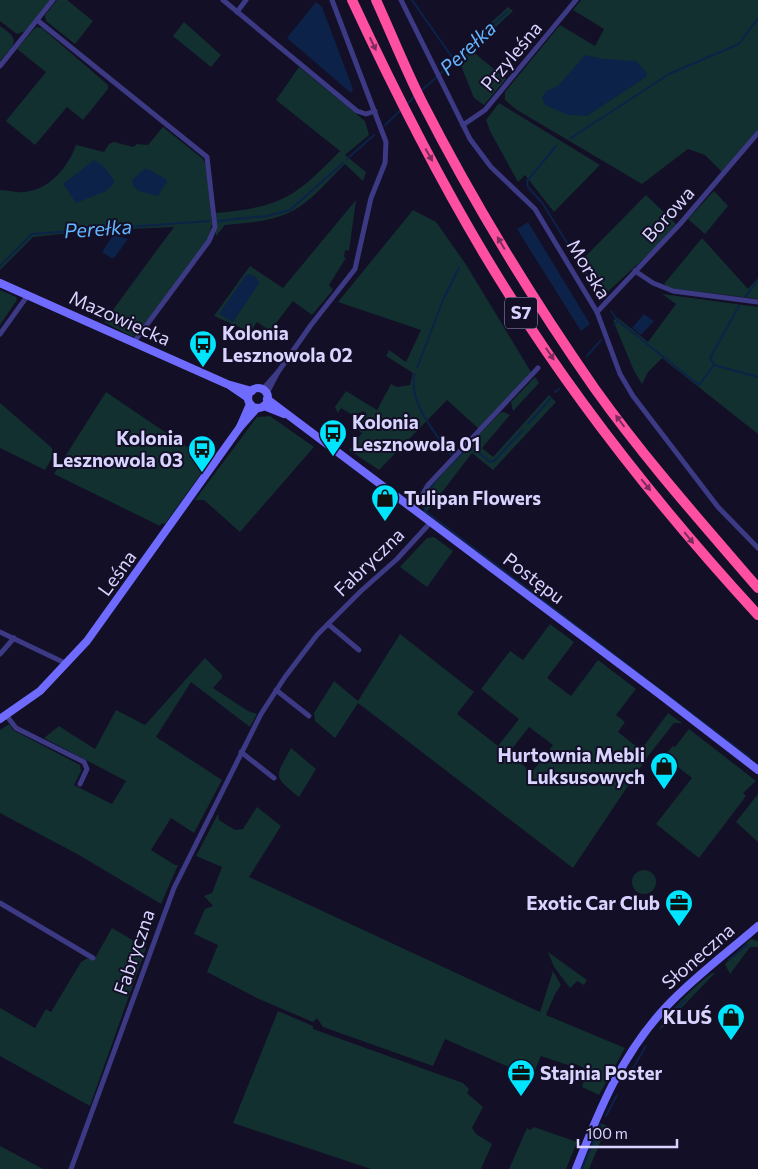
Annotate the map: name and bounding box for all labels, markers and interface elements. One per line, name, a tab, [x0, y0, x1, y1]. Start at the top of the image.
water label: Perełka	[434, 15, 500, 79]
street label: Przyleśna	[475, 16, 546, 95]
one-way arrow	[369, 37, 377, 51]
one-way arrow	[425, 149, 434, 162]
street label: Borowa	[637, 181, 699, 246]
water label: Perełka	[63, 214, 133, 242]
street label: Morska	[563, 235, 616, 303]
one-way arrow	[496, 236, 505, 249]
street label: Mazowiecka	[66, 285, 174, 350]
road number: S7	[505, 298, 537, 328]
place label: Kolonia Lesznowola 02	[222, 321, 353, 366]
bus stop icon: Kolonia Lesznowola 02	[188, 329, 218, 368]
one-way arrow	[545, 347, 555, 361]
place label: Kolonia Lesznowola 01	[352, 410, 480, 455]
one-way arrow	[615, 414, 625, 428]
bus stop icon: Kolonia Lesznowola 01	[318, 418, 348, 457]
place label: Kolonia Lesznowola 03	[52, 426, 183, 471]
bus stop icon: Kolonia Lesznowola 03	[187, 434, 217, 473]
one-way arrow	[641, 478, 652, 491]
shop icon: Tulipan Flowers	[370, 483, 400, 522]
place label: Tulipan Flowers	[404, 486, 541, 509]
street label: Fabryczna	[329, 523, 408, 601]
one-way arrow	[683, 531, 694, 544]
street label: Leśna	[92, 546, 141, 600]
street label: Postępu	[499, 547, 570, 608]
place label: Hurtownia Mebli Luksusowych	[498, 743, 645, 788]
shop icon: Hurtownia Mebli Luksusowych	[649, 751, 679, 790]
office icon: Exotic Car Club	[664, 888, 694, 927]
place label: Exotic Car Club	[526, 891, 660, 914]
street label: Fabryczna	[108, 906, 159, 997]
street label: Słoneczna	[657, 918, 739, 993]
shop icon: KLUŚ	[716, 1002, 746, 1041]
place label: KLUŚ	[663, 1005, 712, 1028]
office icon: Stajnia Poster	[506, 1058, 536, 1097]
place label: Stajnia Poster	[540, 1061, 662, 1084]
scale bar	[578, 1116, 677, 1148]
text: 100 m	[586, 1124, 628, 1142]

